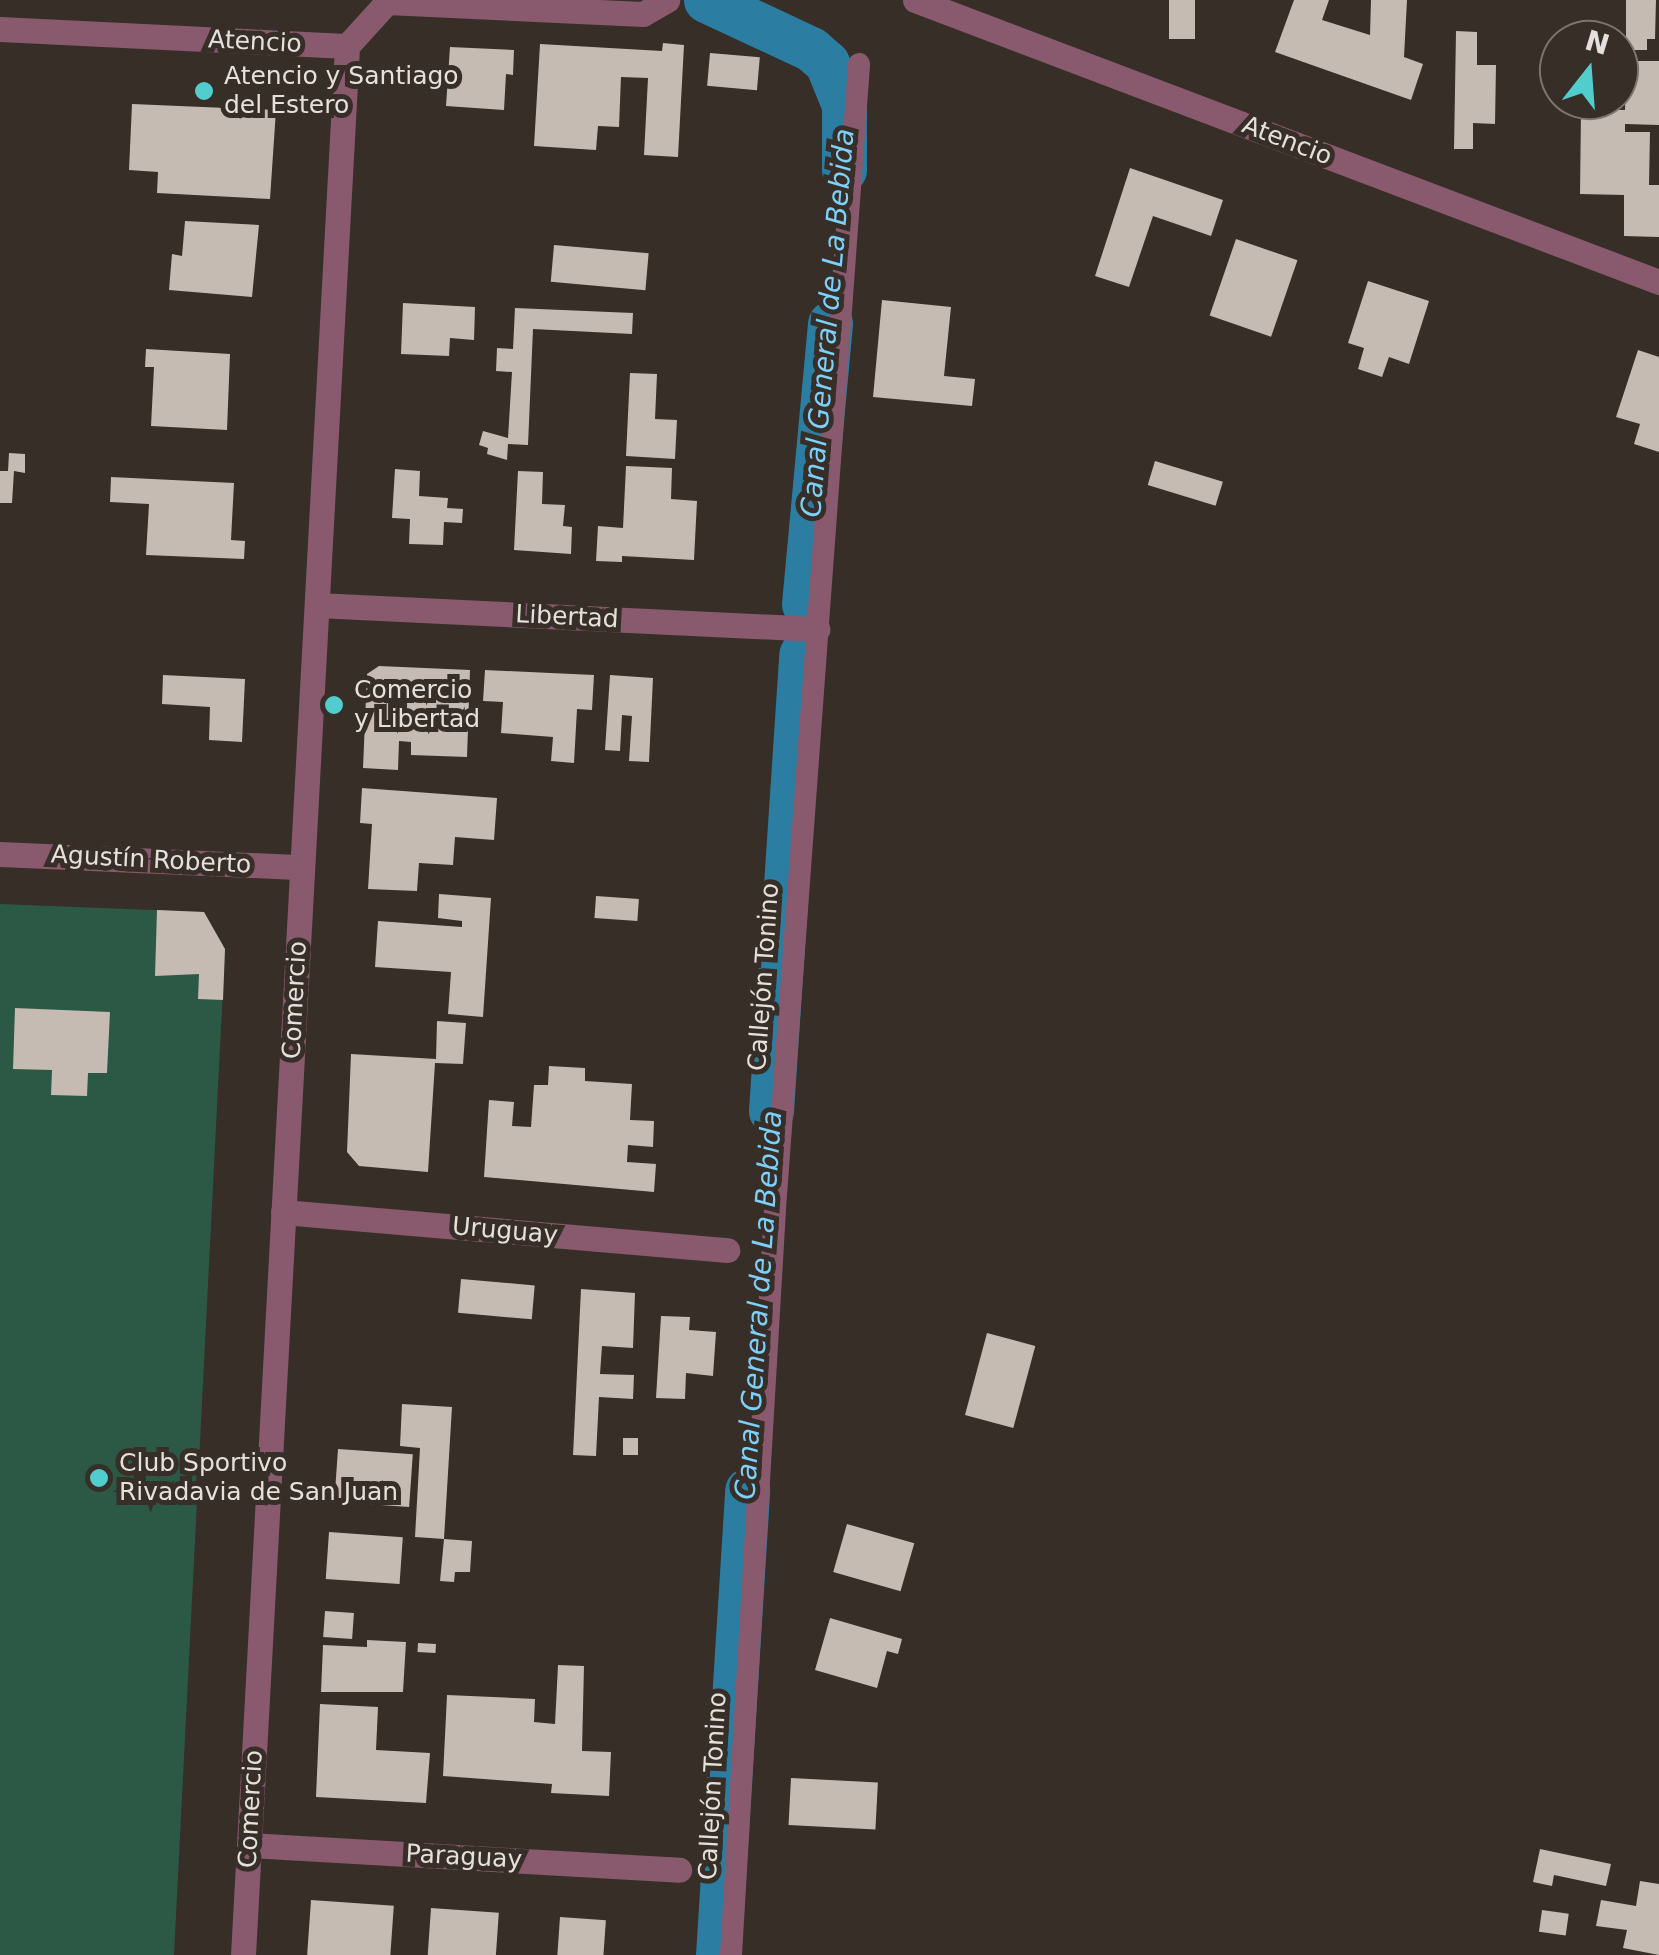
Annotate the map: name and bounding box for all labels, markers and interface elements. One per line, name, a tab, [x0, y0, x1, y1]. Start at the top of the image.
north arrow	[1539, 20, 1639, 120]
text: N	[1581, 24, 1613, 62]
street label: Atencio	[207, 25, 303, 59]
place label: Atencio y Santiago del Estero	[224, 62, 459, 121]
marker: Atencio y Santiago del Estero	[193, 80, 215, 102]
street label: Atencio	[1238, 110, 1336, 172]
water label: Canal General de La Bebida	[794, 127, 862, 519]
street label: Libertad	[515, 599, 619, 635]
place label: Comercio y Libertad	[354, 676, 480, 735]
marker: Comercio y Libertad	[323, 694, 345, 716]
street label: Agustín Roberto	[50, 840, 252, 880]
street label: Callejón Tonino	[742, 882, 786, 1072]
street label: Comercio	[277, 940, 313, 1060]
water label: Canal General de La Bebida	[729, 1109, 789, 1501]
street label: Uruguay	[451, 1211, 559, 1251]
place label: Club Sportivo Rivadavia de San Juan	[119, 1449, 398, 1508]
marker: Club Sportivo Rivadavia de San Juan	[88, 1467, 110, 1489]
street label: Callejón Tonino	[693, 1691, 733, 1881]
street label: Comercio	[233, 1749, 269, 1869]
street label: Paraguay	[405, 1839, 523, 1875]

